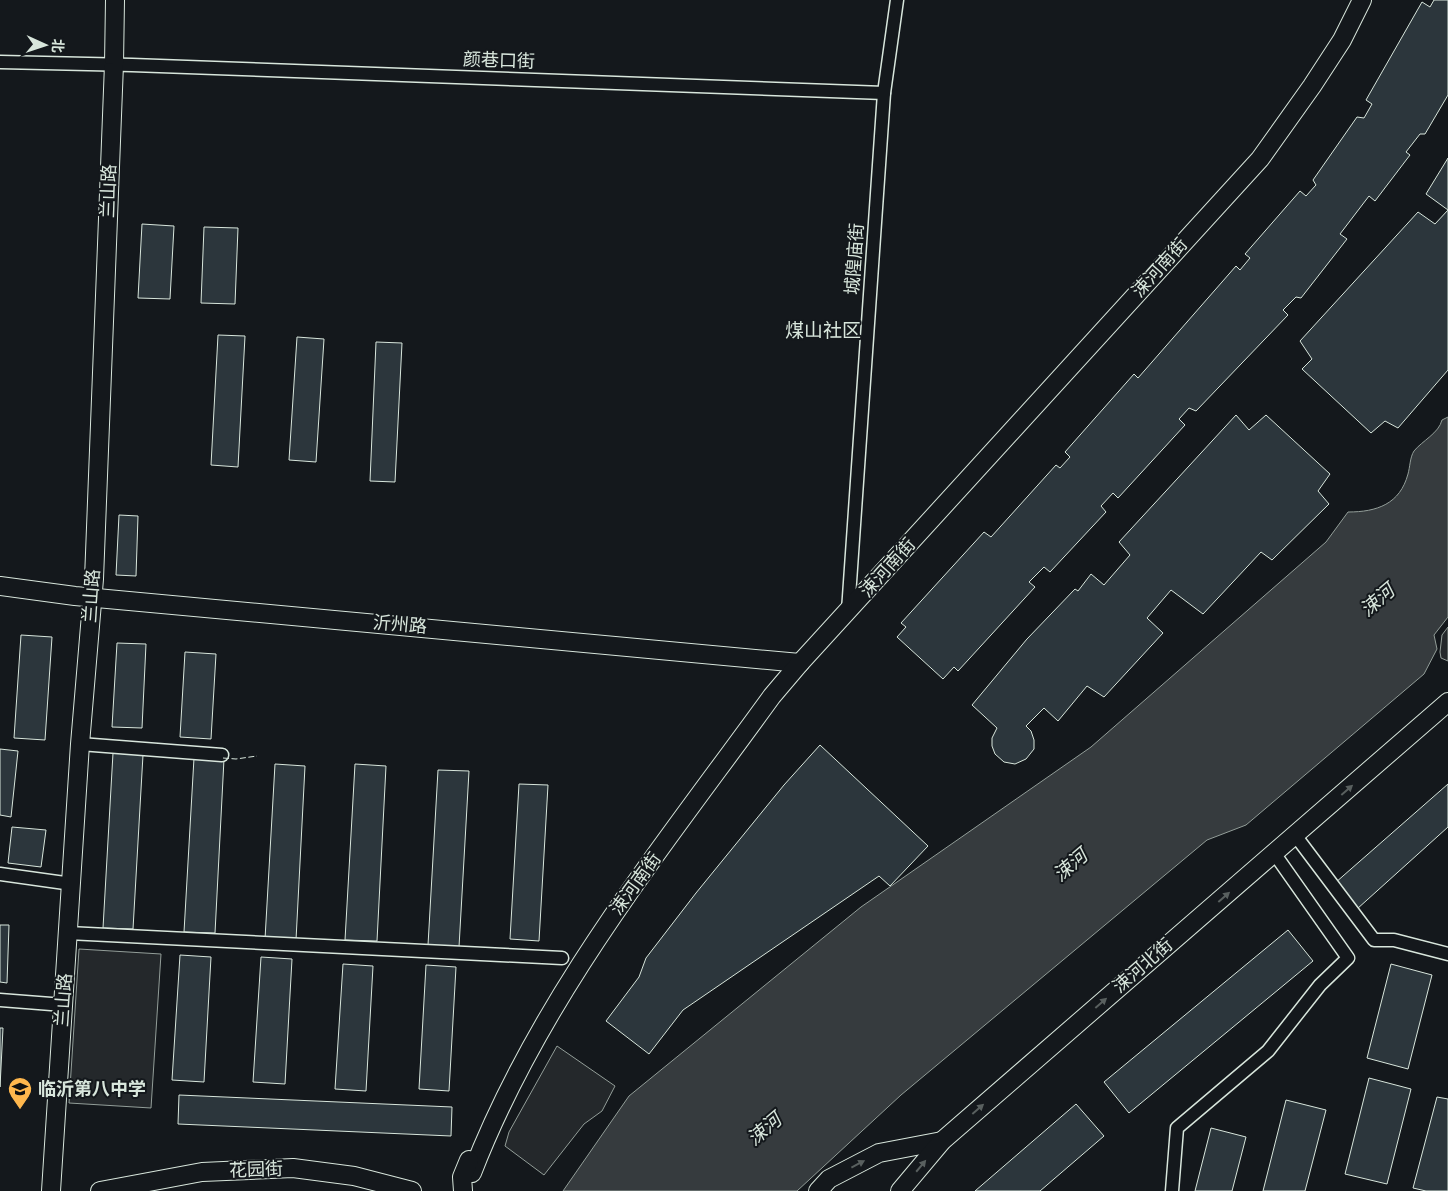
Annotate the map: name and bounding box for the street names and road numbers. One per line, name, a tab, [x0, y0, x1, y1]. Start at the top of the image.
street label: 颜巷口街	[463, 47, 535, 75]
street label: 兰山路	[96, 164, 122, 218]
street label: 城隍庙街	[840, 222, 870, 296]
street label: 涑河南街	[1127, 233, 1193, 303]
street label: 涑河南街	[855, 533, 921, 603]
street label: 兰山路	[78, 568, 106, 624]
street label: 沂州路	[372, 610, 428, 640]
street label: 涑河南街	[605, 848, 667, 920]
street label: 涑河北街	[1108, 933, 1178, 999]
street label: 兰山路	[50, 972, 78, 1028]
street label: 花园街	[229, 1157, 283, 1183]

